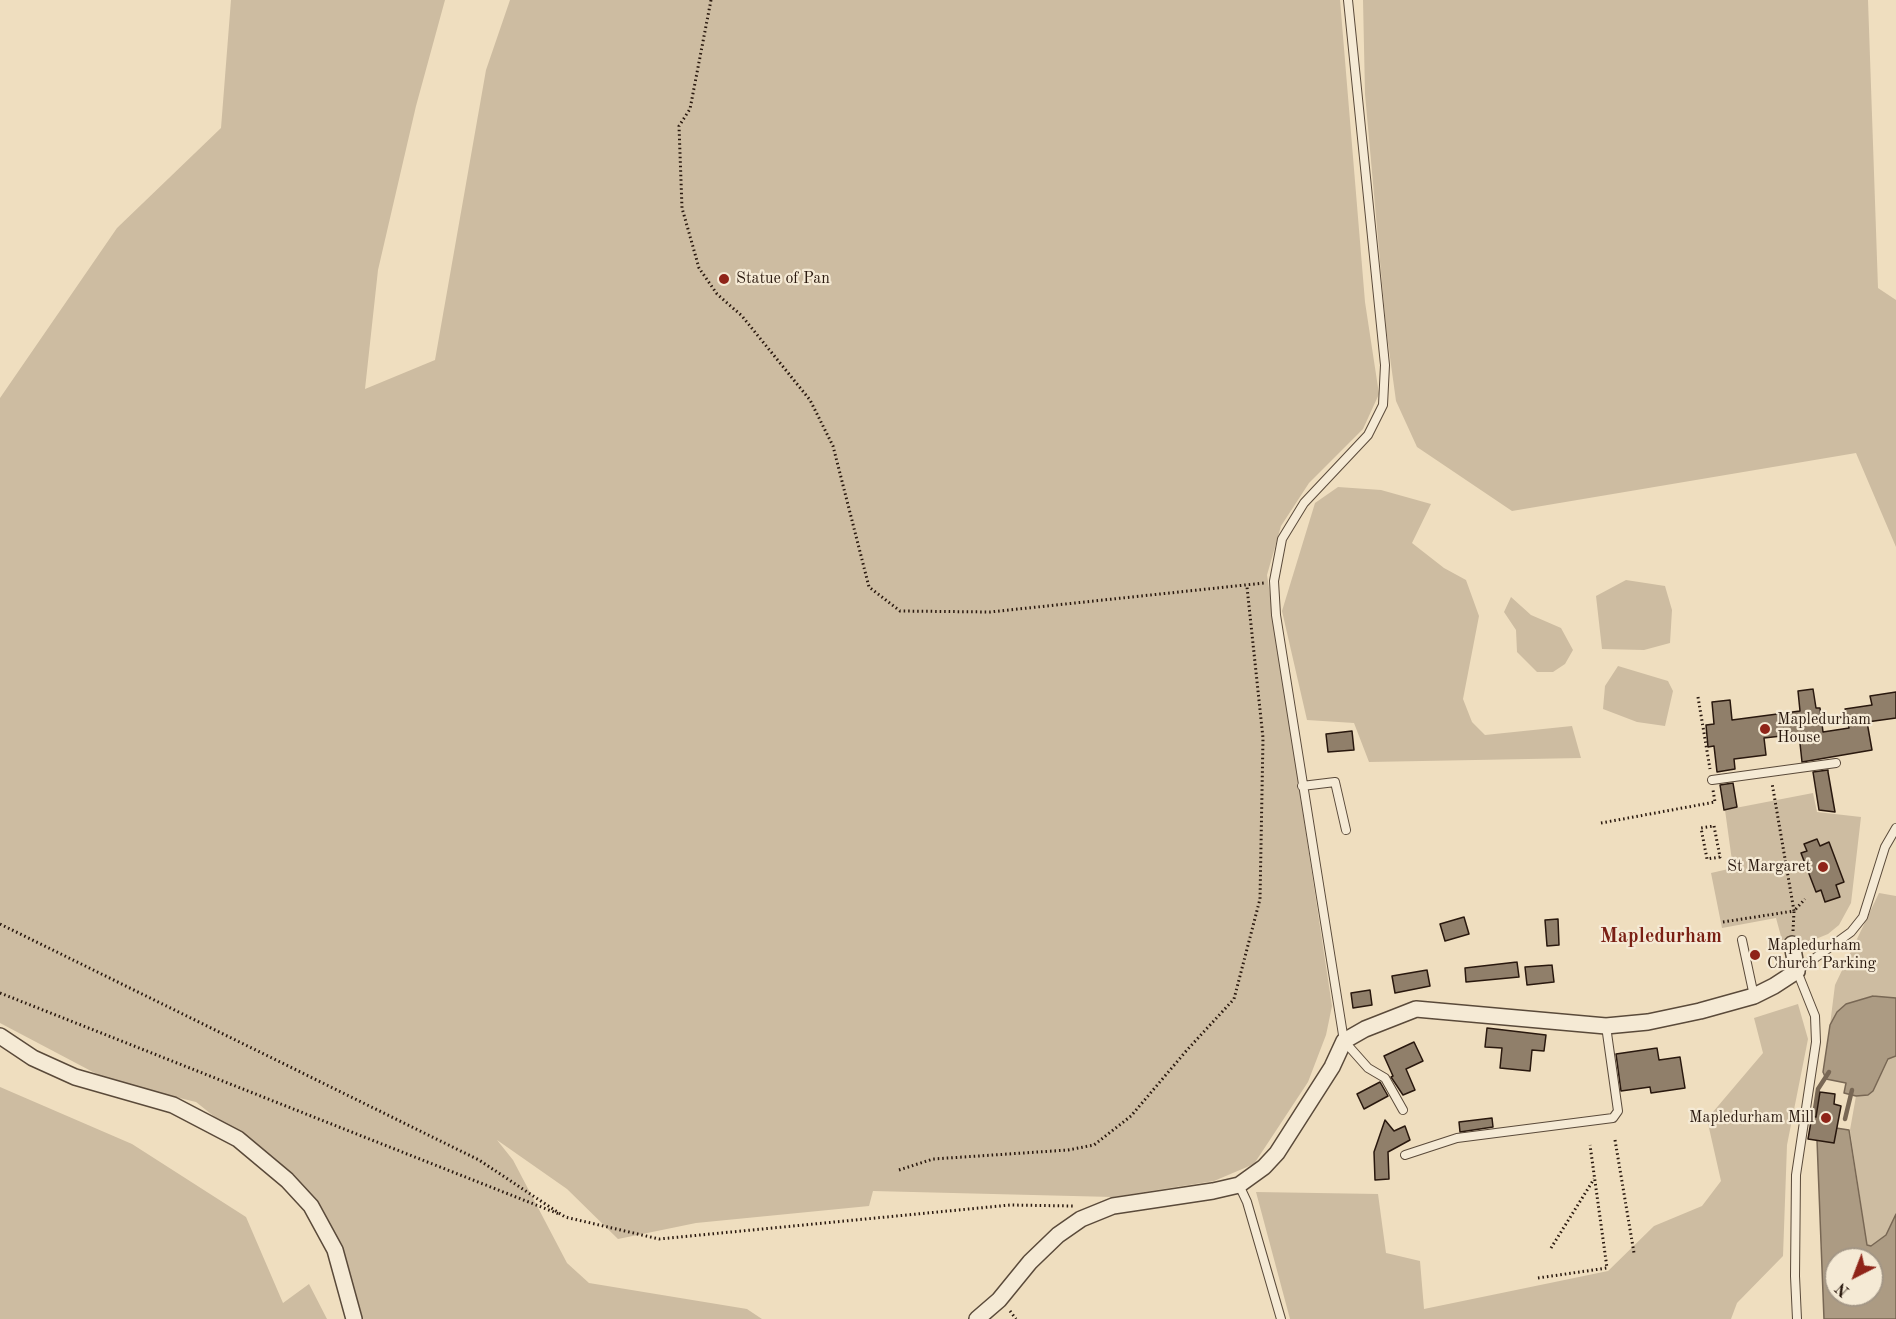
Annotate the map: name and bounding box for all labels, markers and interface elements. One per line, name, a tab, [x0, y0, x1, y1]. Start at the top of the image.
place label: Statue of Pan	[736, 269, 830, 289]
marker: Statue of Pan	[717, 272, 731, 286]
place label: Mapledurham House	[1777, 710, 1871, 748]
marker: Mapledurham House	[1758, 722, 1772, 736]
place label: St Margaret	[1727, 857, 1811, 877]
marker: St Margaret	[1816, 860, 1830, 874]
district label: Mapledurham	[1600, 925, 1722, 949]
place label: Mapledurham Church Parking	[1767, 936, 1876, 974]
marker: Mapledurham Church Parking	[1748, 948, 1762, 962]
place label: Mapledurham Mill	[1689, 1108, 1814, 1128]
marker: Mapledurham Mill	[1819, 1111, 1833, 1125]
north arrow	[1824, 1247, 1884, 1307]
text: N	[1833, 1279, 1853, 1299]

